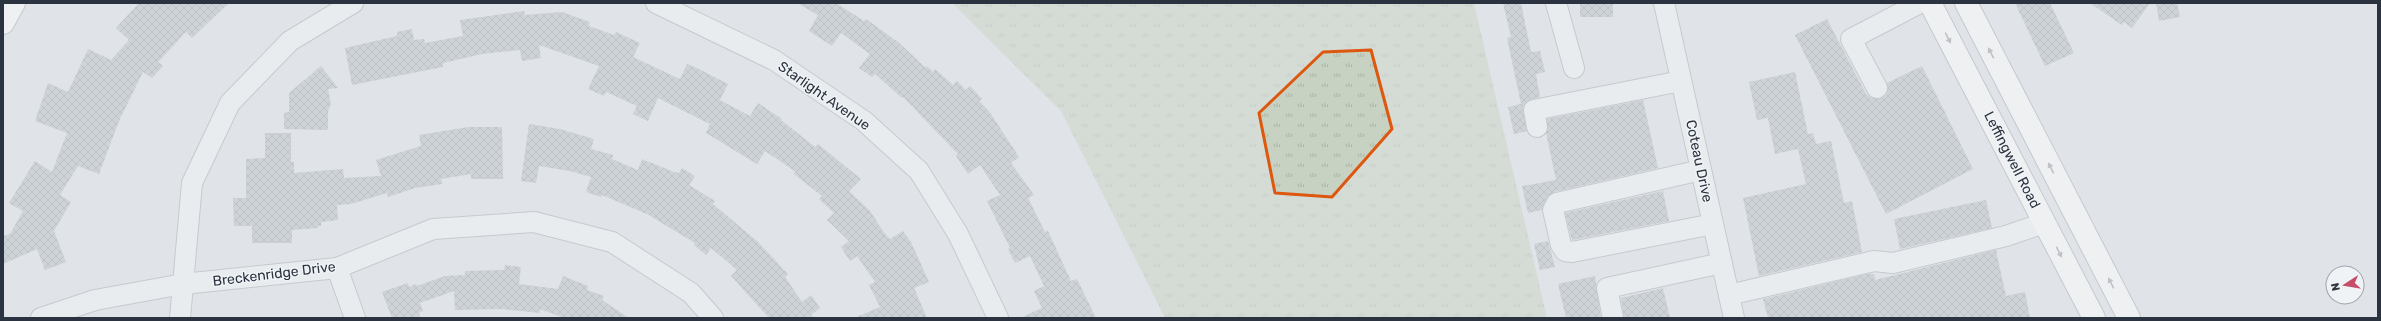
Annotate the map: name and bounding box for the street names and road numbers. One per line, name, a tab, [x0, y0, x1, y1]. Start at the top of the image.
street label: Starlight Avenue	[775, 58, 873, 134]
street label: Leffingwell Road	[1980, 109, 2044, 211]
street label: Coteau Drive	[1682, 118, 1716, 204]
street label: Breckenridge Drive	[212, 258, 337, 290]

